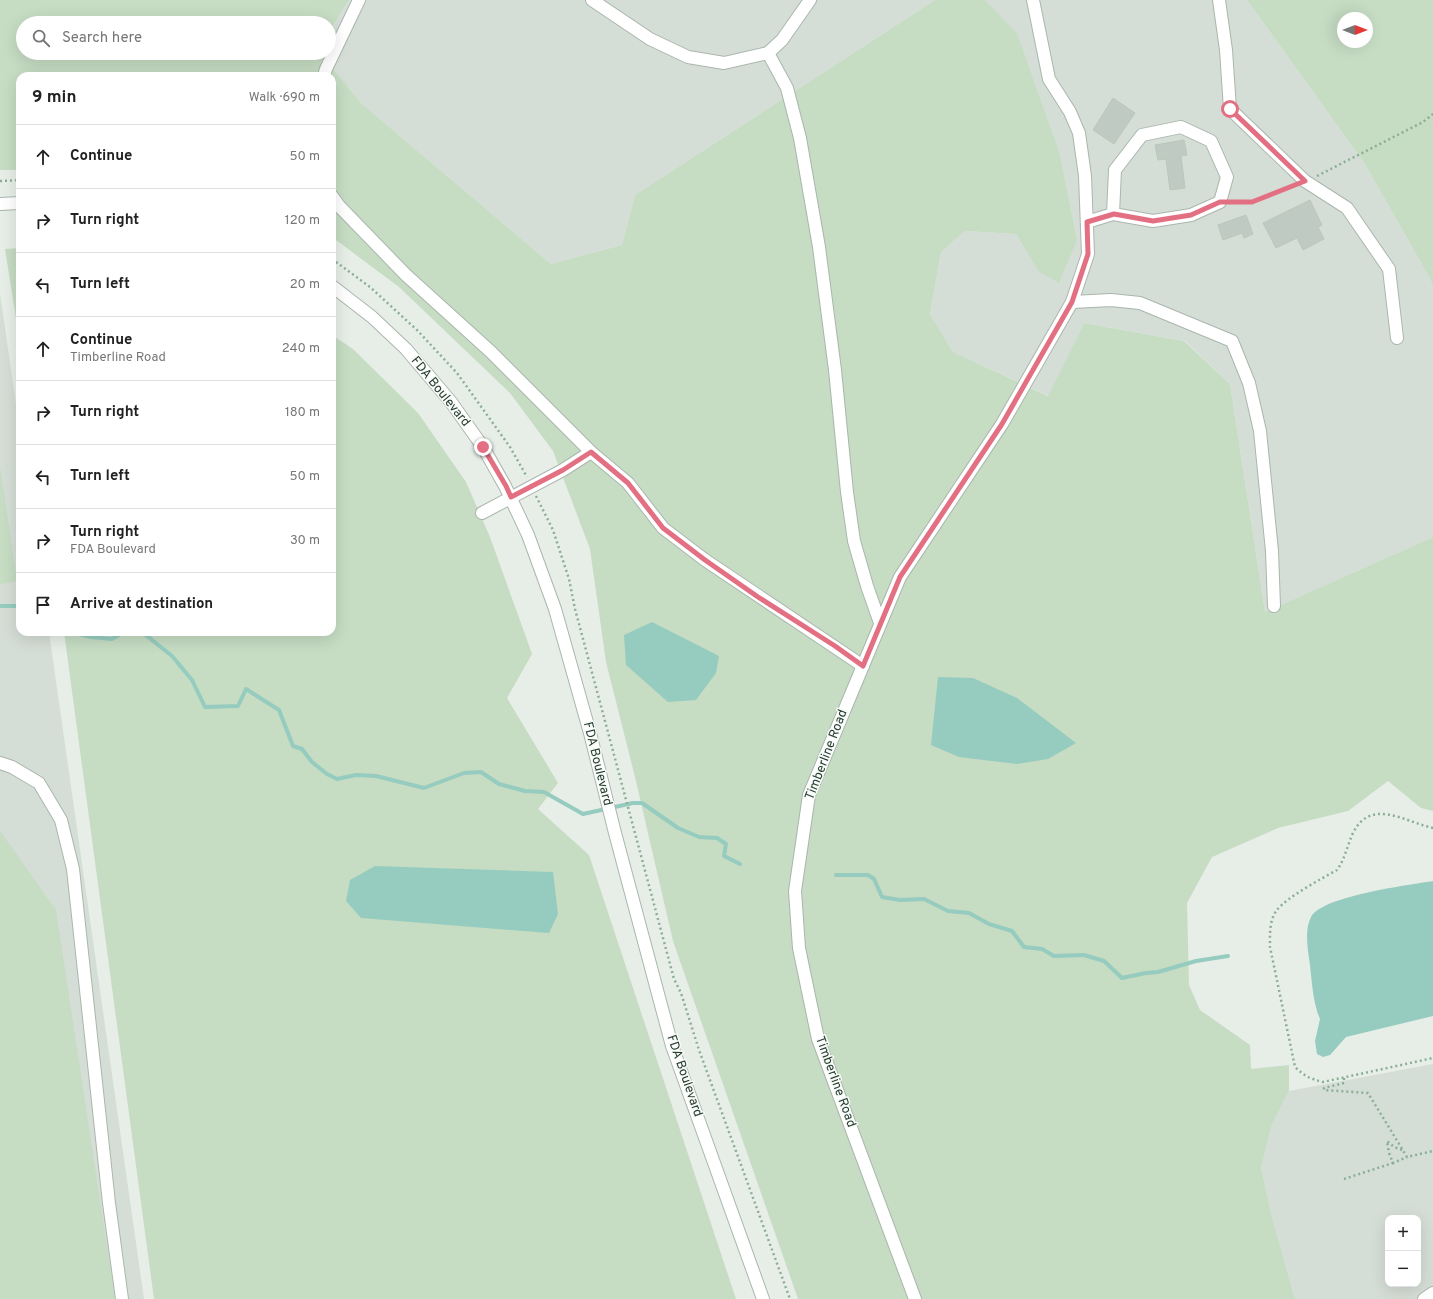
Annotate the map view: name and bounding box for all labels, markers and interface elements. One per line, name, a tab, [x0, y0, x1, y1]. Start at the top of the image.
north arrow	[1337, 12, 1373, 48]
search box	[16, 16, 336, 60]
icon: search	[30, 27, 52, 49]
text: Search here	[62, 29, 142, 48]
text: 9 min	[32, 87, 76, 109]
text: Walk · 690 m	[249, 90, 320, 106]
route start	[1221, 100, 1239, 118]
icon: ahead	[32, 146, 54, 168]
text: Continue	[70, 147, 132, 166]
text: 50 m	[290, 149, 320, 165]
icon: right	[32, 210, 54, 232]
text: Turn right	[70, 211, 139, 230]
text: 120 m	[285, 213, 320, 229]
icon: left	[32, 274, 54, 296]
text: Turn left	[70, 275, 130, 294]
text: 20 m	[290, 277, 320, 293]
text: Continue	[70, 331, 132, 350]
icon: ahead	[32, 338, 54, 360]
text: 240 m	[282, 341, 320, 357]
text: Timberline Road	[70, 350, 166, 366]
street label: FDA Boulevard	[407, 354, 473, 430]
icon: right	[32, 402, 54, 424]
text: Turn right	[70, 403, 139, 422]
text: 180 m	[285, 405, 320, 421]
route end	[474, 438, 492, 456]
icon: left	[32, 466, 54, 488]
text: Turn left	[70, 467, 130, 486]
text: 50 m	[290, 469, 320, 485]
text: Turn right	[70, 523, 139, 542]
icon: right	[32, 530, 54, 552]
text: 30 m	[290, 533, 320, 549]
text: FDA Boulevard	[70, 542, 156, 558]
icon: arrive	[32, 594, 54, 616]
text: Arrive at destination	[70, 595, 213, 614]
street label: Timberline Road	[802, 707, 852, 803]
street label: FDA Boulevard	[579, 720, 615, 808]
street label: FDA Boulevard	[662, 1033, 706, 1119]
street label: Timberline Road	[811, 1034, 859, 1130]
map controls	[1385, 1215, 1421, 1287]
button: +	[1385, 1215, 1421, 1251]
button: −	[1385, 1251, 1421, 1287]

